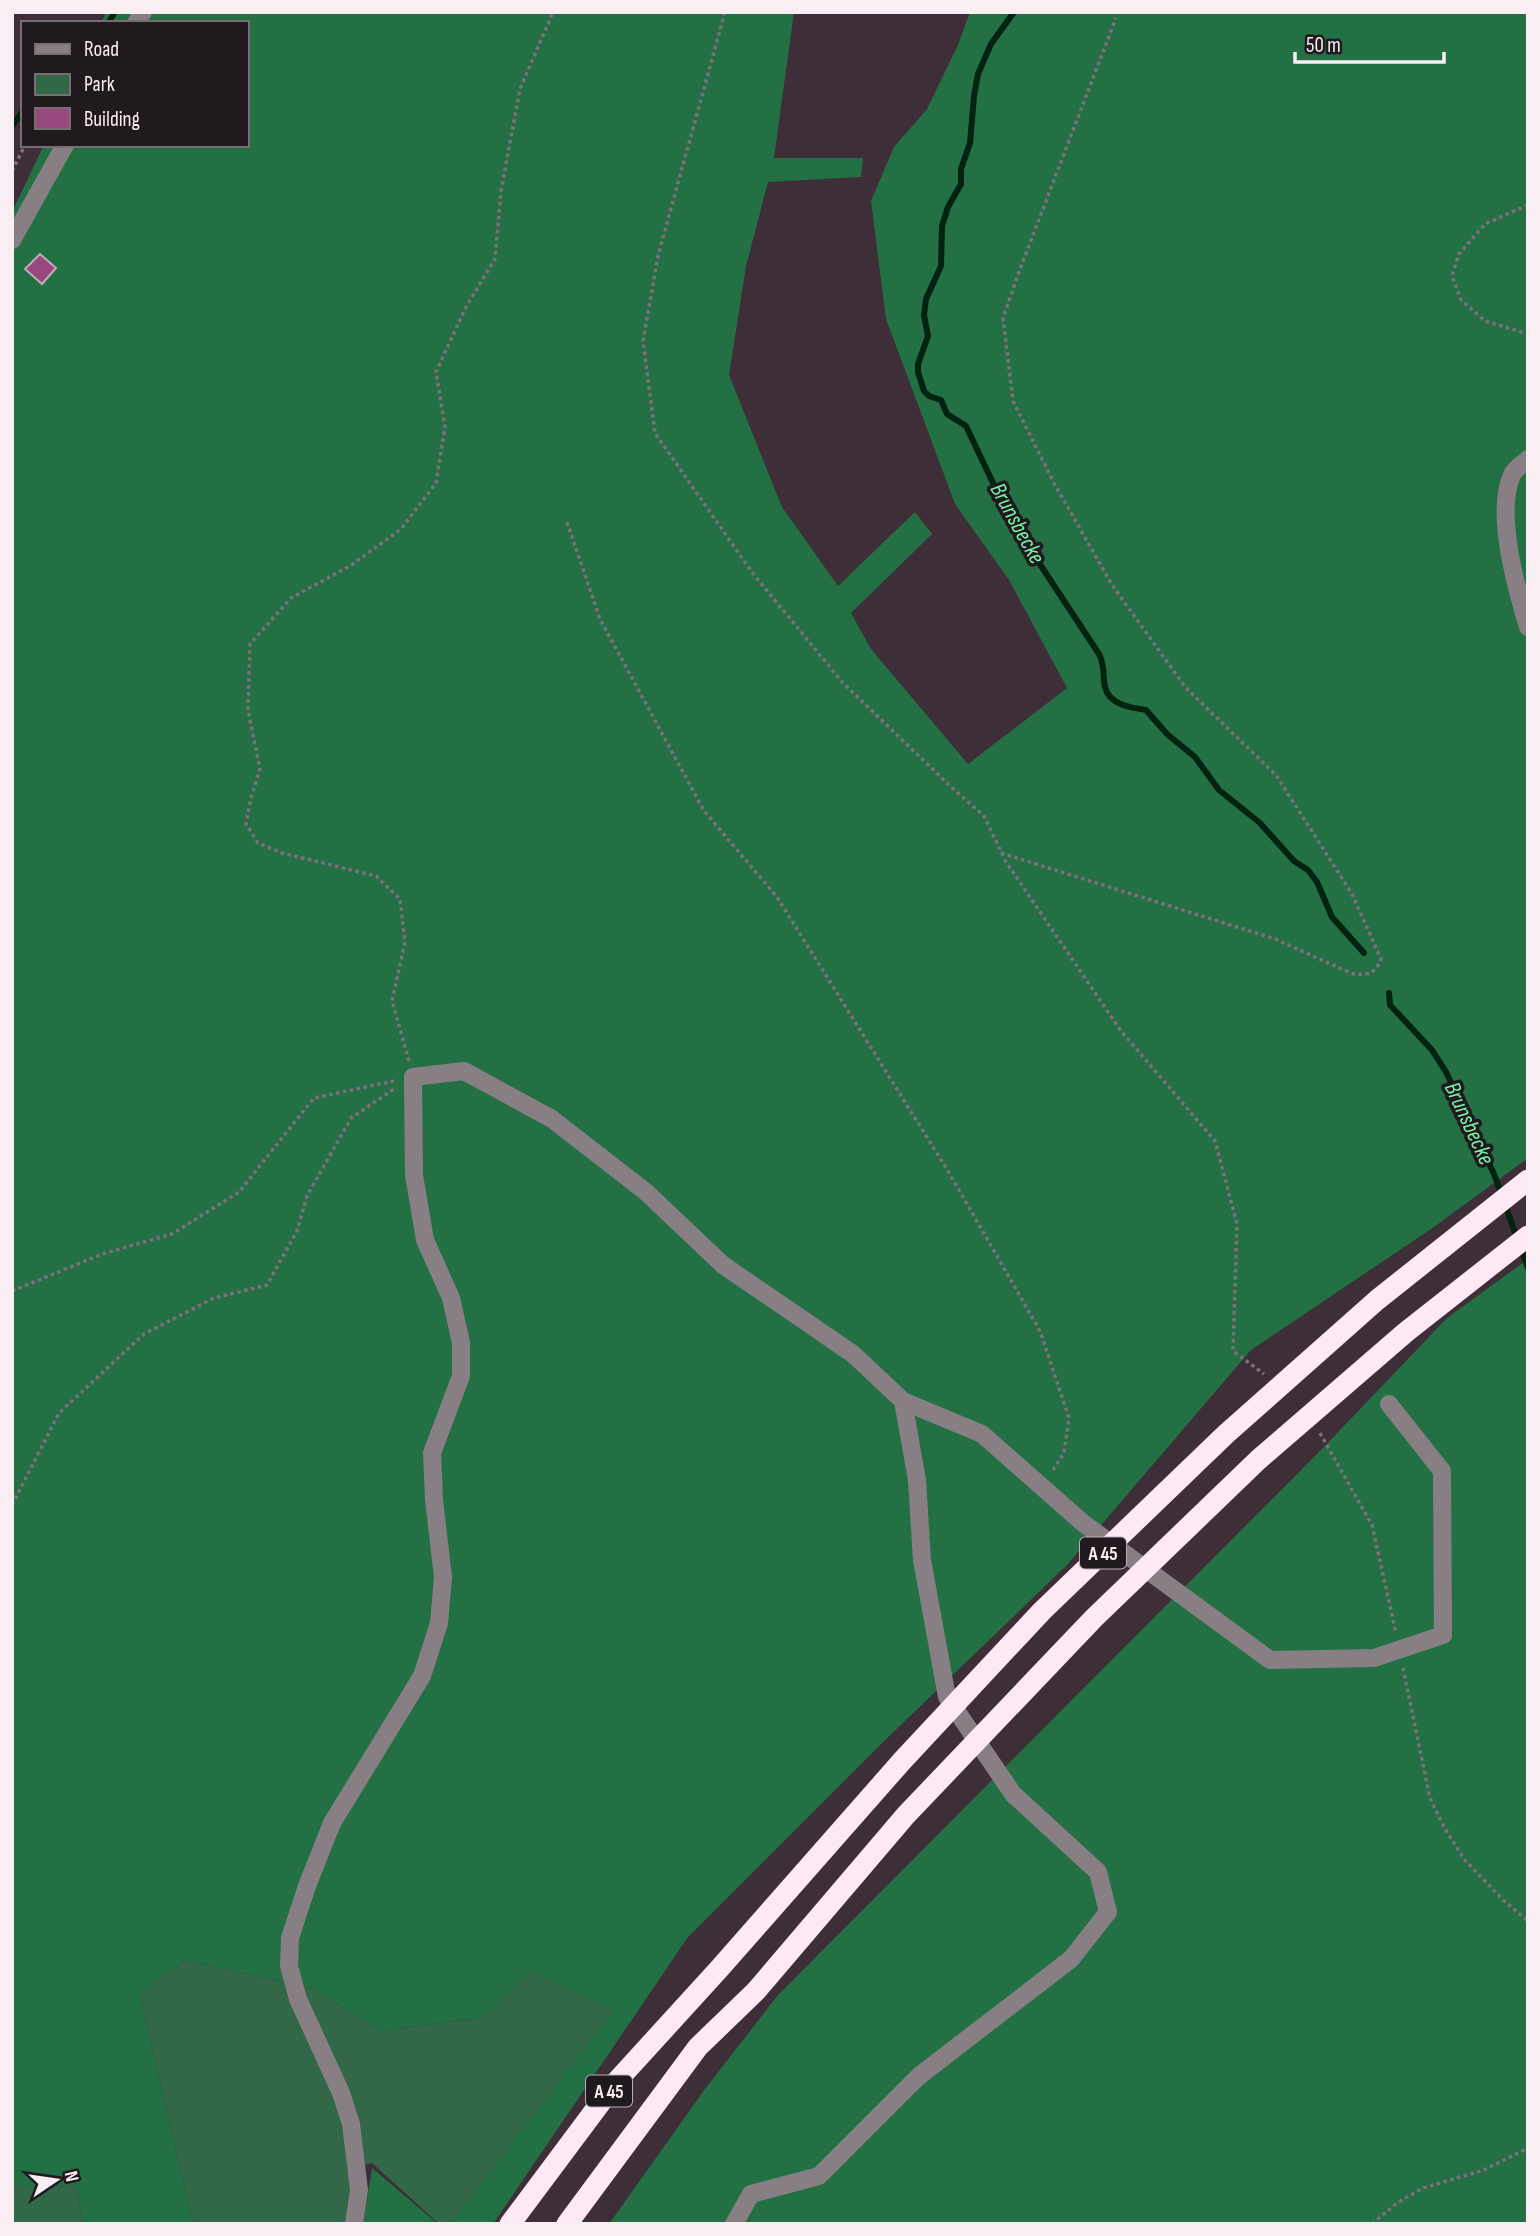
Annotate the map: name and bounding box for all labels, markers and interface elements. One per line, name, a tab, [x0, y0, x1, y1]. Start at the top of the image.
legend	[21, 21, 248, 147]
scale bar	[1295, 21, 1444, 65]
text: 50 m	[1306, 33, 1341, 58]
text: Road	[84, 37, 119, 62]
text: Park	[84, 72, 115, 97]
text: Building	[84, 107, 140, 132]
water label: Brunsbecke	[984, 478, 1051, 569]
water label: Brunsbecke	[1438, 1078, 1500, 1169]
road number: A 45	[1080, 1538, 1126, 1568]
road number: A 45	[586, 2076, 632, 2106]
north arrow	[21, 2145, 91, 2215]
text: N	[59, 2169, 83, 2184]

